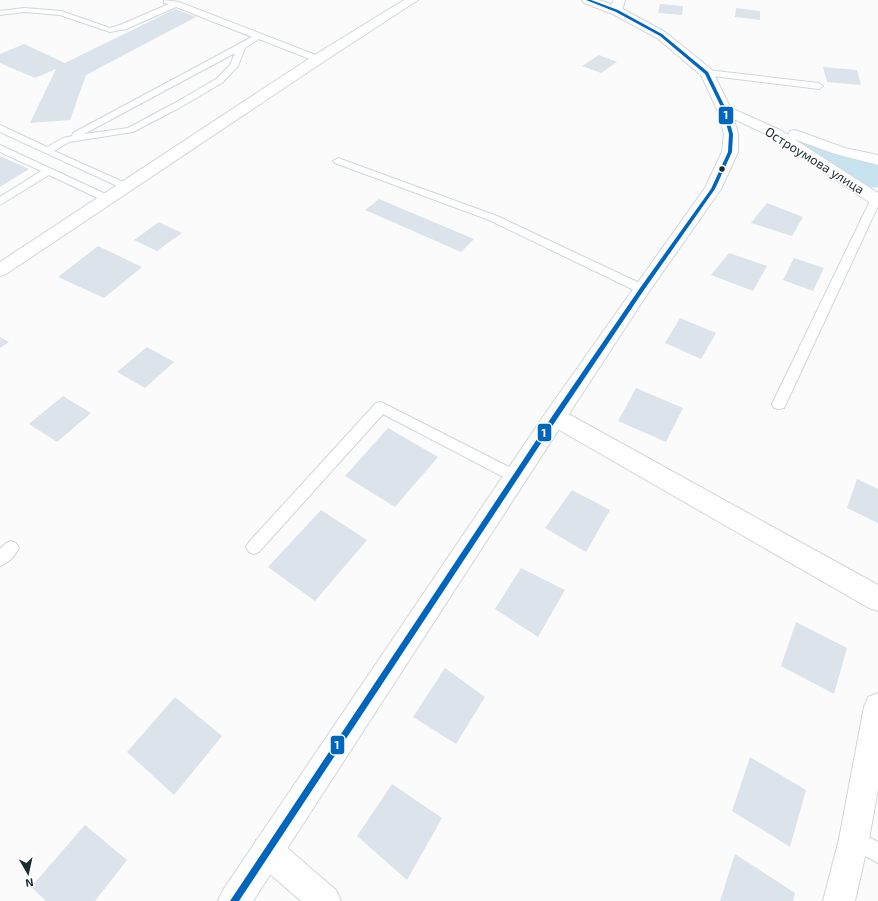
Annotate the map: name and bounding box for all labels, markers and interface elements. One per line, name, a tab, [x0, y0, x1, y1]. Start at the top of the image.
line badge: 1	[718, 106, 734, 125]
text: 1	[724, 108, 728, 121]
street label: Остроумова улица	[762, 123, 868, 197]
unlabelled marker	[717, 164, 727, 174]
line badge: 1	[537, 423, 552, 442]
text: 1	[542, 426, 546, 439]
line badge: 1	[330, 735, 345, 755]
text: 1	[335, 738, 339, 751]
north arrow	[8, 853, 48, 893]
text: N	[25, 876, 35, 890]

